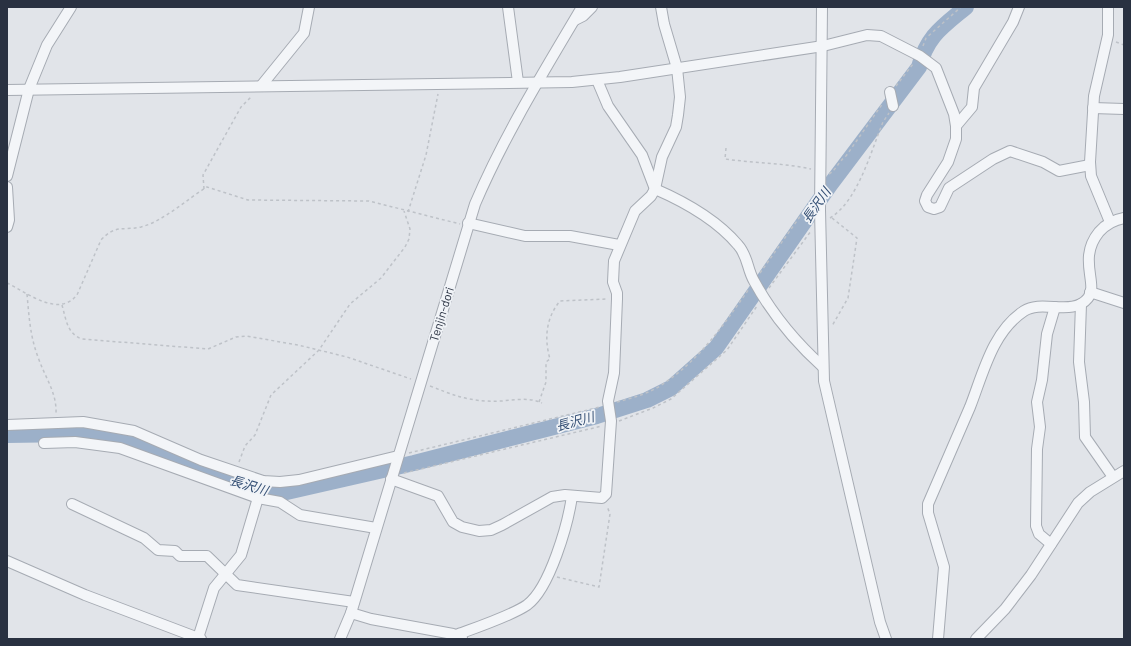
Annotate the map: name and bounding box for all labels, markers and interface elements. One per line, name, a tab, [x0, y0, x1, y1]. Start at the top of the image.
water label: 長沢川	[798, 183, 835, 226]
street label: Tenjin-dori	[426, 285, 456, 343]
water label: 長沢川	[554, 408, 598, 434]
water label: 長沢川	[228, 472, 272, 499]

